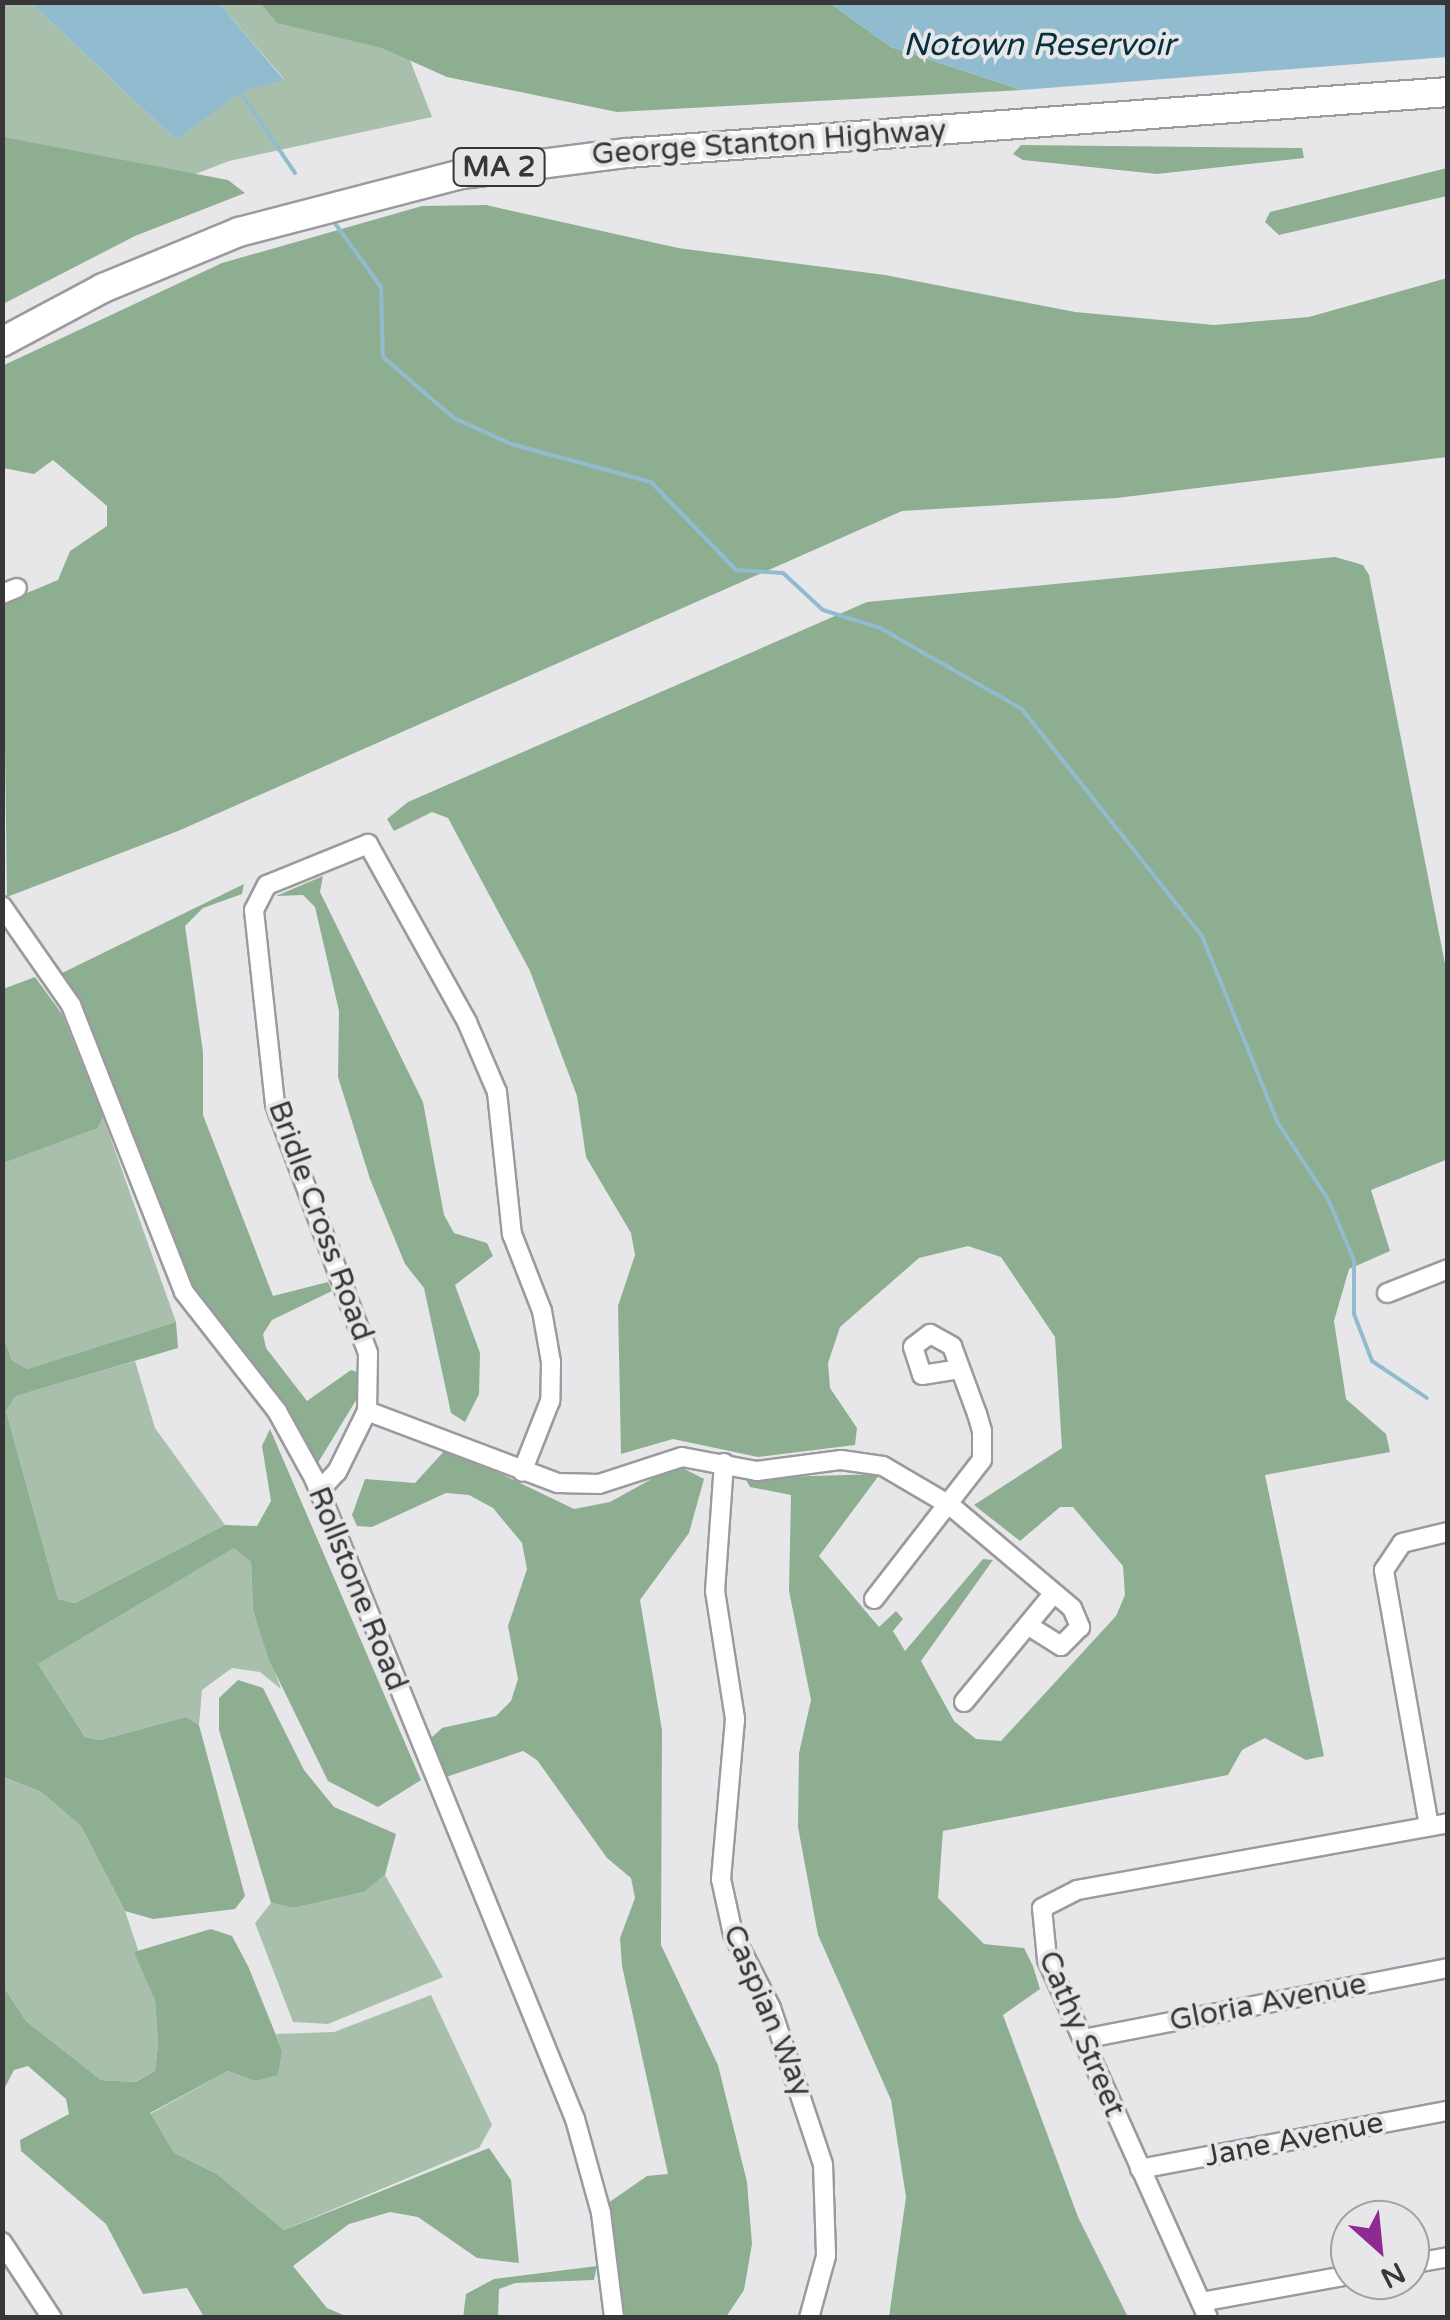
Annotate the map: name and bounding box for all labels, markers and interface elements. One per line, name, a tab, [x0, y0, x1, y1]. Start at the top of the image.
water label: Notown Reservoir	[903, 26, 1175, 64]
street label: George Stanton Highway	[591, 113, 947, 173]
road number: MA 2	[452, 144, 546, 190]
street label: Bridle Cross Road	[260, 1096, 380, 1346]
street label: Rollstone Road	[300, 1482, 414, 1696]
street label: Caspian Way	[715, 1920, 819, 2102]
street label: Cathy Street	[1030, 1946, 1132, 2122]
street label: Gloria Avenue	[1167, 1966, 1369, 2040]
street label: Jane Avenue	[1202, 2105, 1386, 2175]
north arrow	[1330, 2200, 1430, 2300]
text: N	[1375, 2255, 1410, 2295]

